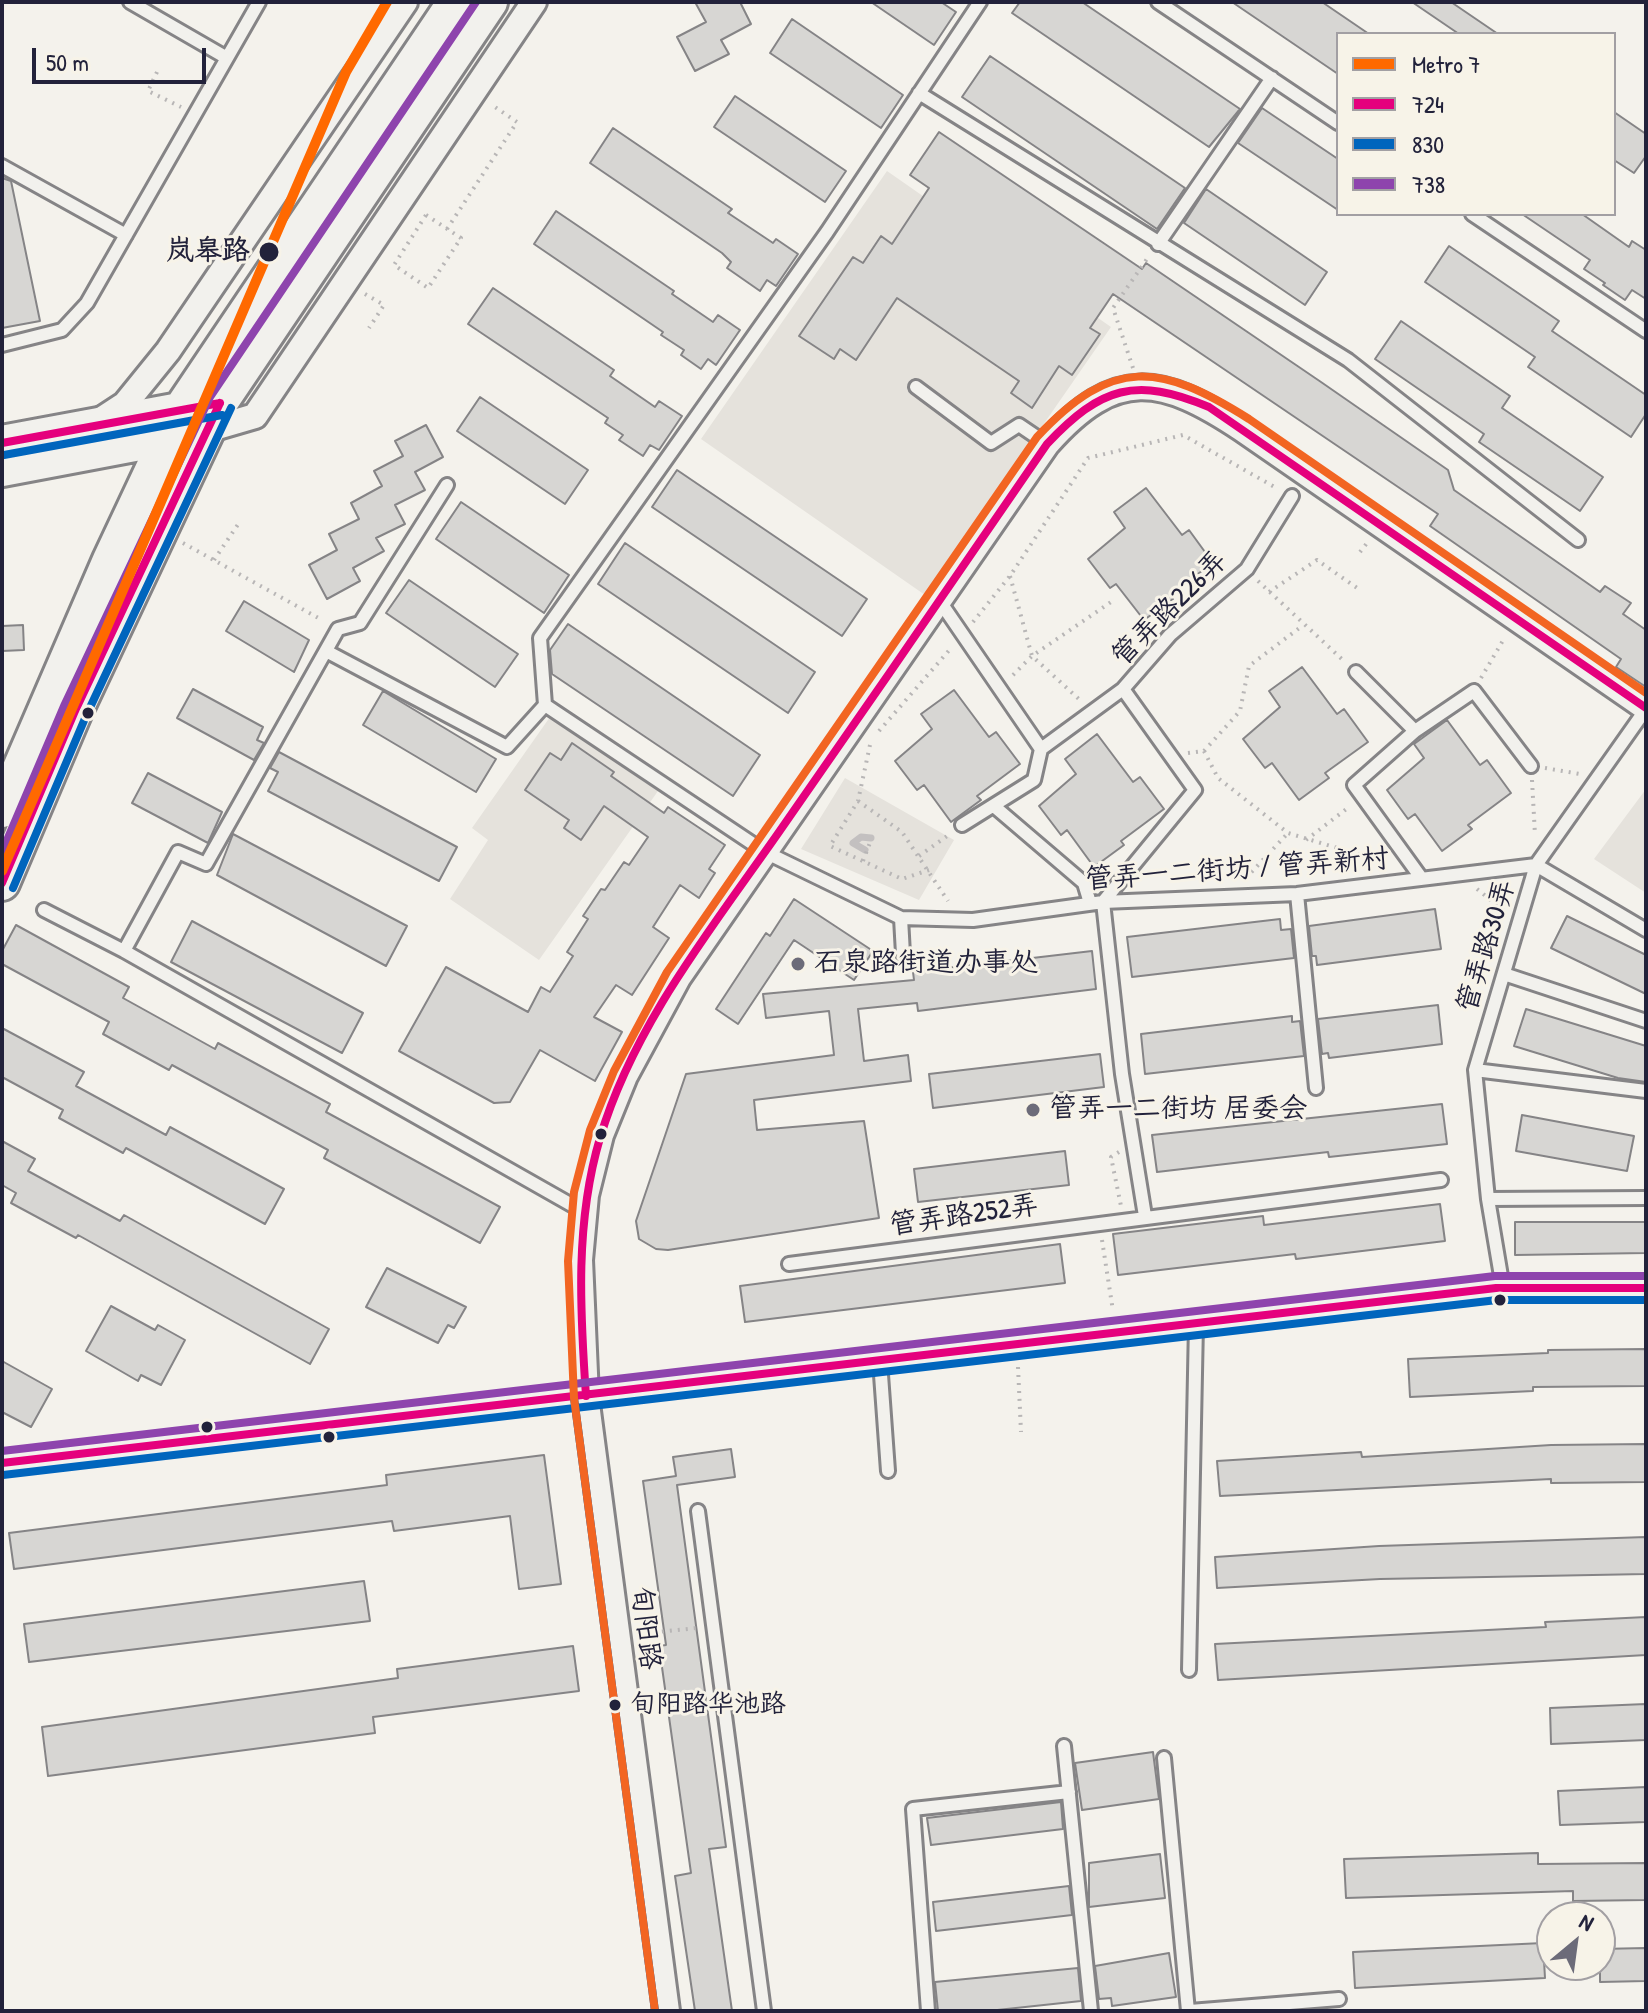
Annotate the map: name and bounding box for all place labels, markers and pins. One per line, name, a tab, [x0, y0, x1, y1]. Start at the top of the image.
place label: 岚皋路	[166, 235, 250, 269]
marker: 岚皋路	[257, 240, 281, 264]
unlabelled marker	[80, 705, 96, 721]
place label: 石泉路街道办事处	[814, 947, 1038, 981]
marker: 石泉路街道办事处	[789, 955, 807, 973]
place label: 管弄一二街坊 居委会	[1049, 1093, 1307, 1127]
marker: 管弄一二街坊 居委会	[1024, 1101, 1042, 1119]
unlabelled marker	[593, 1126, 609, 1142]
unlabelled marker	[1492, 1292, 1508, 1308]
unlabelled marker	[199, 1419, 215, 1435]
unlabelled marker	[321, 1429, 337, 1445]
place label: 旬阳路华池路	[630, 1689, 786, 1721]
marker: 旬阳路华池路	[607, 1697, 623, 1713]

